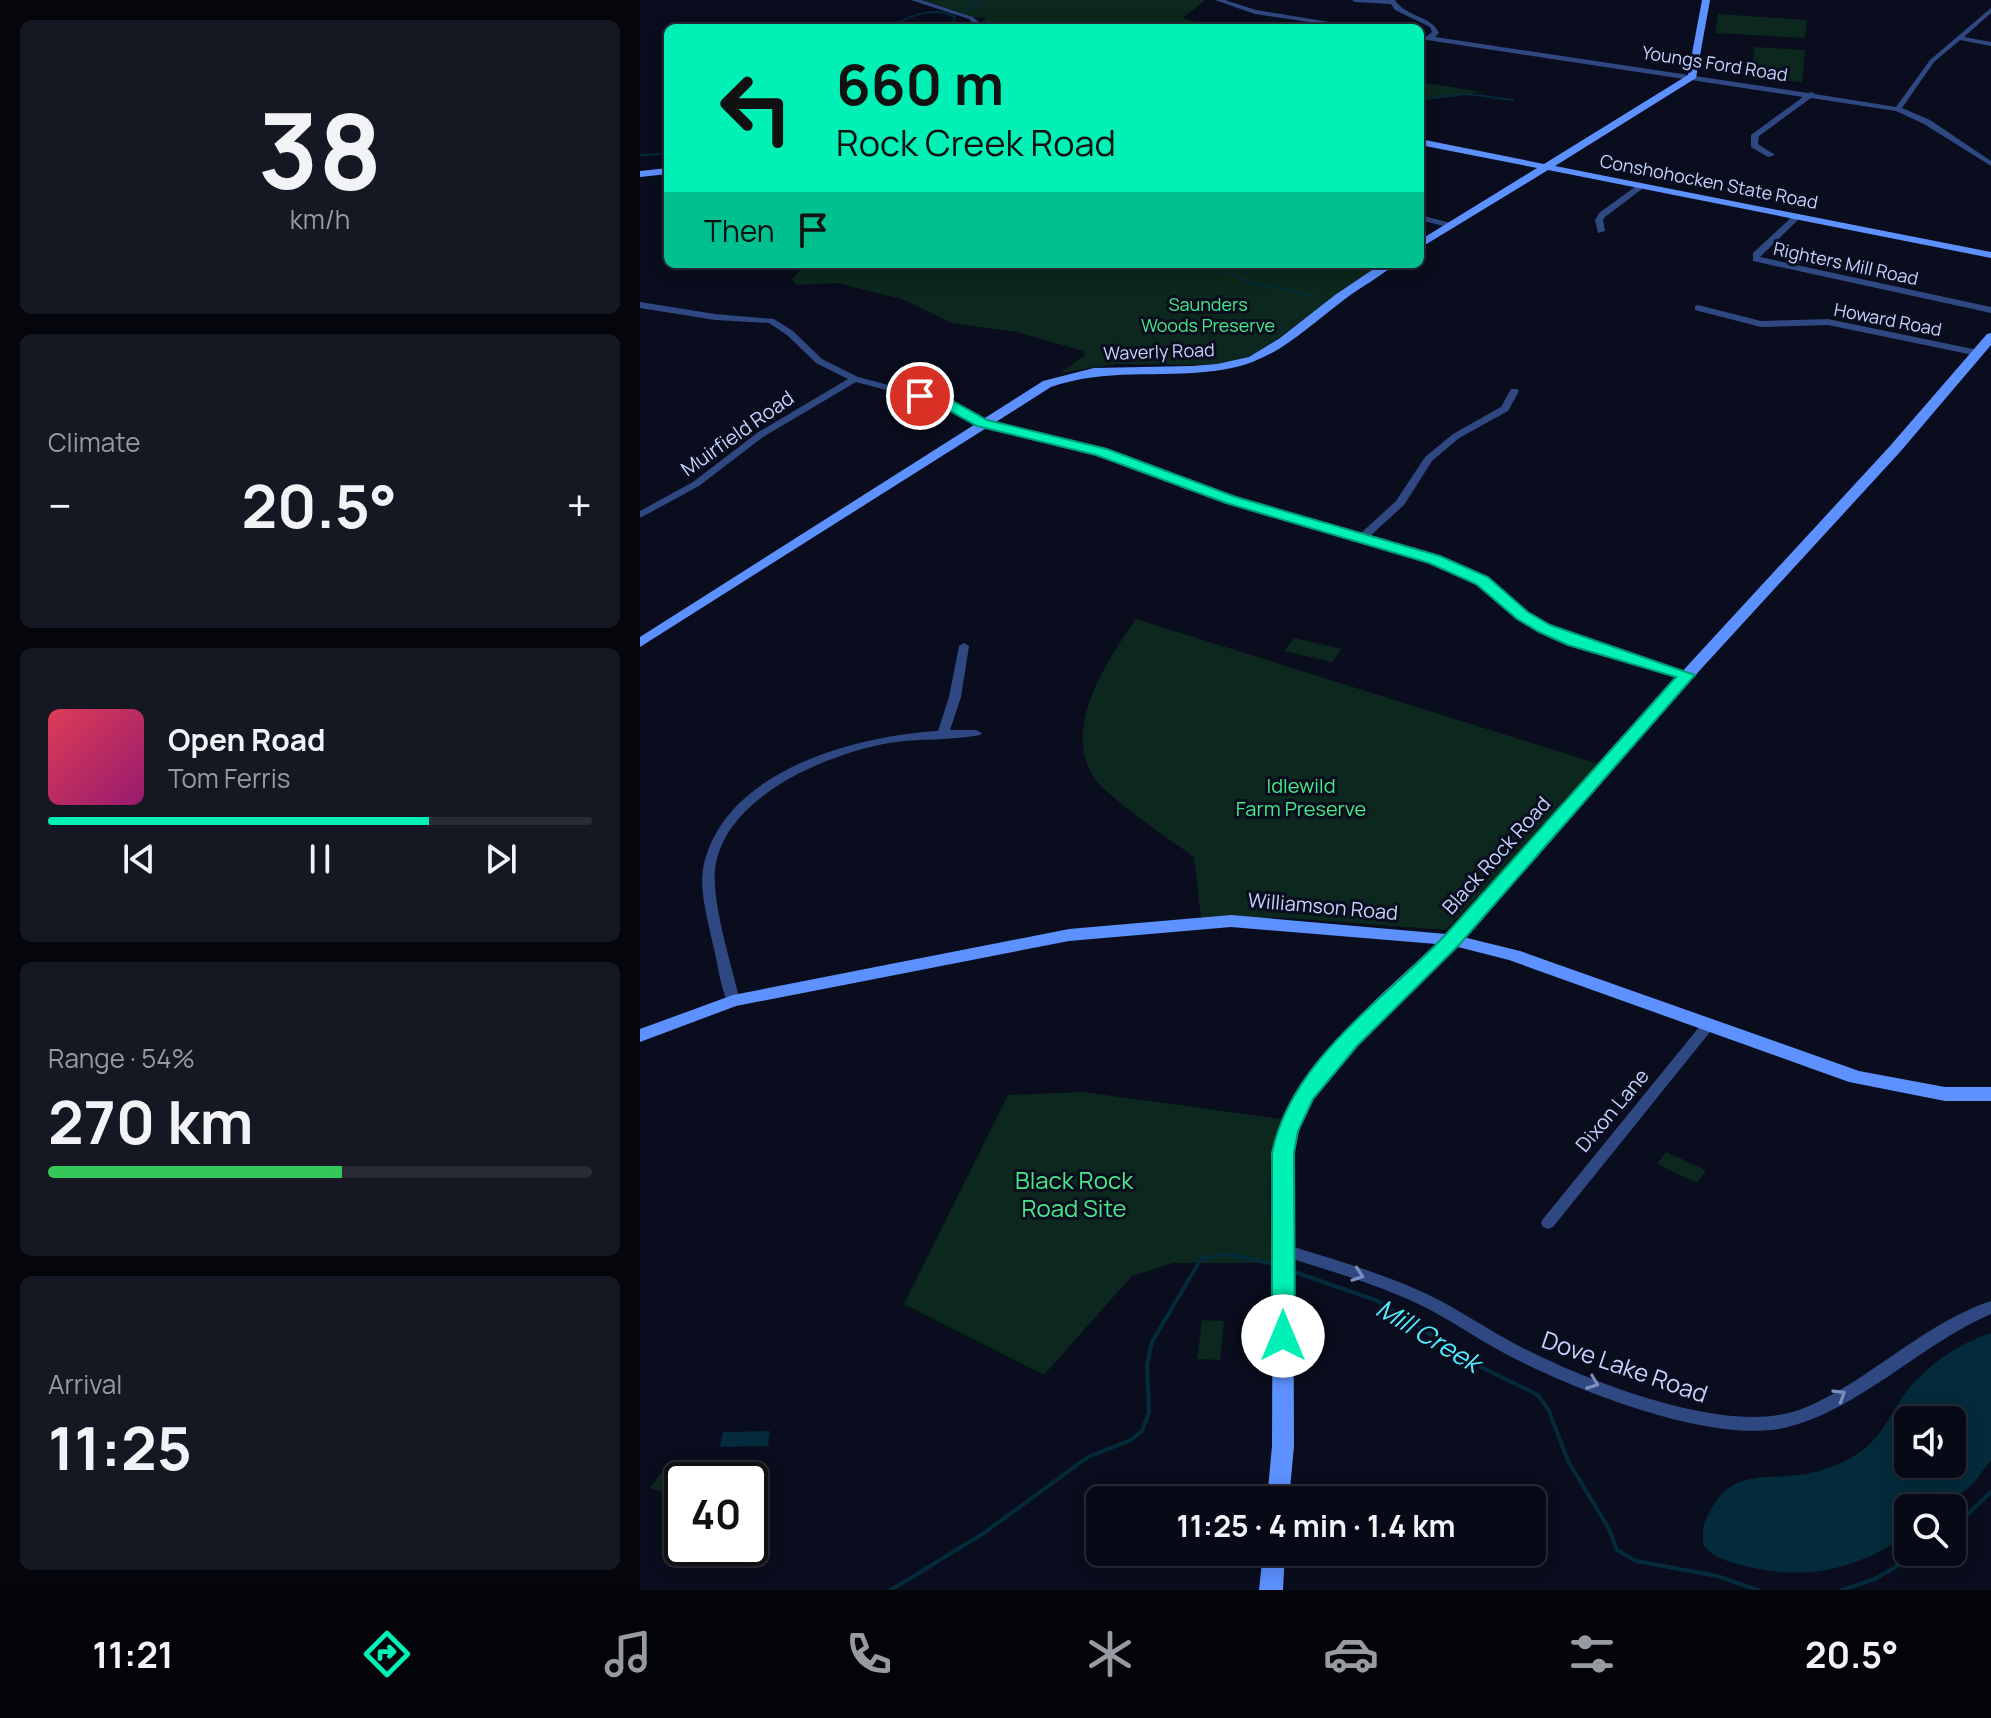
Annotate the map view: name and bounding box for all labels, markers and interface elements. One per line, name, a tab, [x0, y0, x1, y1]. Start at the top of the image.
street label: Youngs Ford Road	[1641, 40, 1789, 86]
text: 660 m	[836, 45, 1004, 122]
icon: left	[704, 56, 808, 160]
text: 38	[258, 78, 382, 220]
text: Rock Creek Road	[836, 118, 1116, 167]
street label: Conshohocken State Road	[1598, 148, 1820, 214]
text: km/h	[290, 201, 350, 237]
icon: arrive	[791, 208, 835, 252]
text: Then	[704, 210, 775, 251]
street label: Righters Mill Road	[1771, 236, 1921, 290]
park label: Saunders Woods Preserve	[1141, 292, 1275, 337]
street label: Howard Road	[1832, 297, 1944, 341]
street label: Waverly Road	[1103, 337, 1215, 365]
pin	[886, 362, 954, 430]
icon: arrive	[898, 374, 942, 418]
street label: Muirfield Road	[675, 384, 799, 482]
text: Climate	[48, 424, 140, 460]
text: 20.5°	[241, 464, 397, 546]
text: −	[48, 475, 72, 535]
text: +	[567, 475, 592, 535]
text: Open Road	[168, 719, 325, 760]
text: Tom Ferris	[168, 760, 290, 796]
park label: Idlewild Farm Preserve	[1236, 772, 1366, 822]
street label: Black Rock Road	[1436, 790, 1556, 920]
icon: previous	[117, 837, 161, 881]
icon: pause	[298, 837, 342, 881]
icon: next	[479, 837, 523, 881]
street label: Williamson Road	[1247, 886, 1399, 926]
text: Range · 54%	[48, 1040, 195, 1076]
street label: Dixon Lane	[1569, 1063, 1655, 1157]
text: 270 km	[48, 1080, 253, 1162]
park label: Black Rock Road Site	[1015, 1163, 1134, 1224]
one-way arrow	[1350, 1266, 1364, 1282]
water label: Mill Creek	[1370, 1290, 1492, 1382]
position arrow	[1241, 1294, 1325, 1378]
street label: Dove Lake Road	[1538, 1322, 1712, 1410]
text: Arrival	[48, 1366, 122, 1402]
one-way arrow	[1585, 1374, 1599, 1390]
one-way arrow	[1831, 1389, 1846, 1404]
text: 11:25	[48, 1406, 192, 1488]
map controls	[1894, 1406, 1966, 1566]
button: sound	[1894, 1406, 1966, 1478]
speed limit sign: 40	[664, 1462, 768, 1566]
button: search	[1894, 1494, 1966, 1566]
text: 11:25 · 4 min · 1.4 km	[1177, 1505, 1455, 1546]
icon: directions	[359, 1626, 415, 1682]
icon: music	[600, 1626, 656, 1682]
icon: phone	[841, 1626, 897, 1682]
icon: climate	[1082, 1626, 1138, 1682]
icon: car	[1323, 1626, 1379, 1682]
icon: filters	[1564, 1626, 1620, 1682]
text: 11:21	[93, 1630, 174, 1679]
text: 20.5°	[1805, 1630, 1898, 1679]

